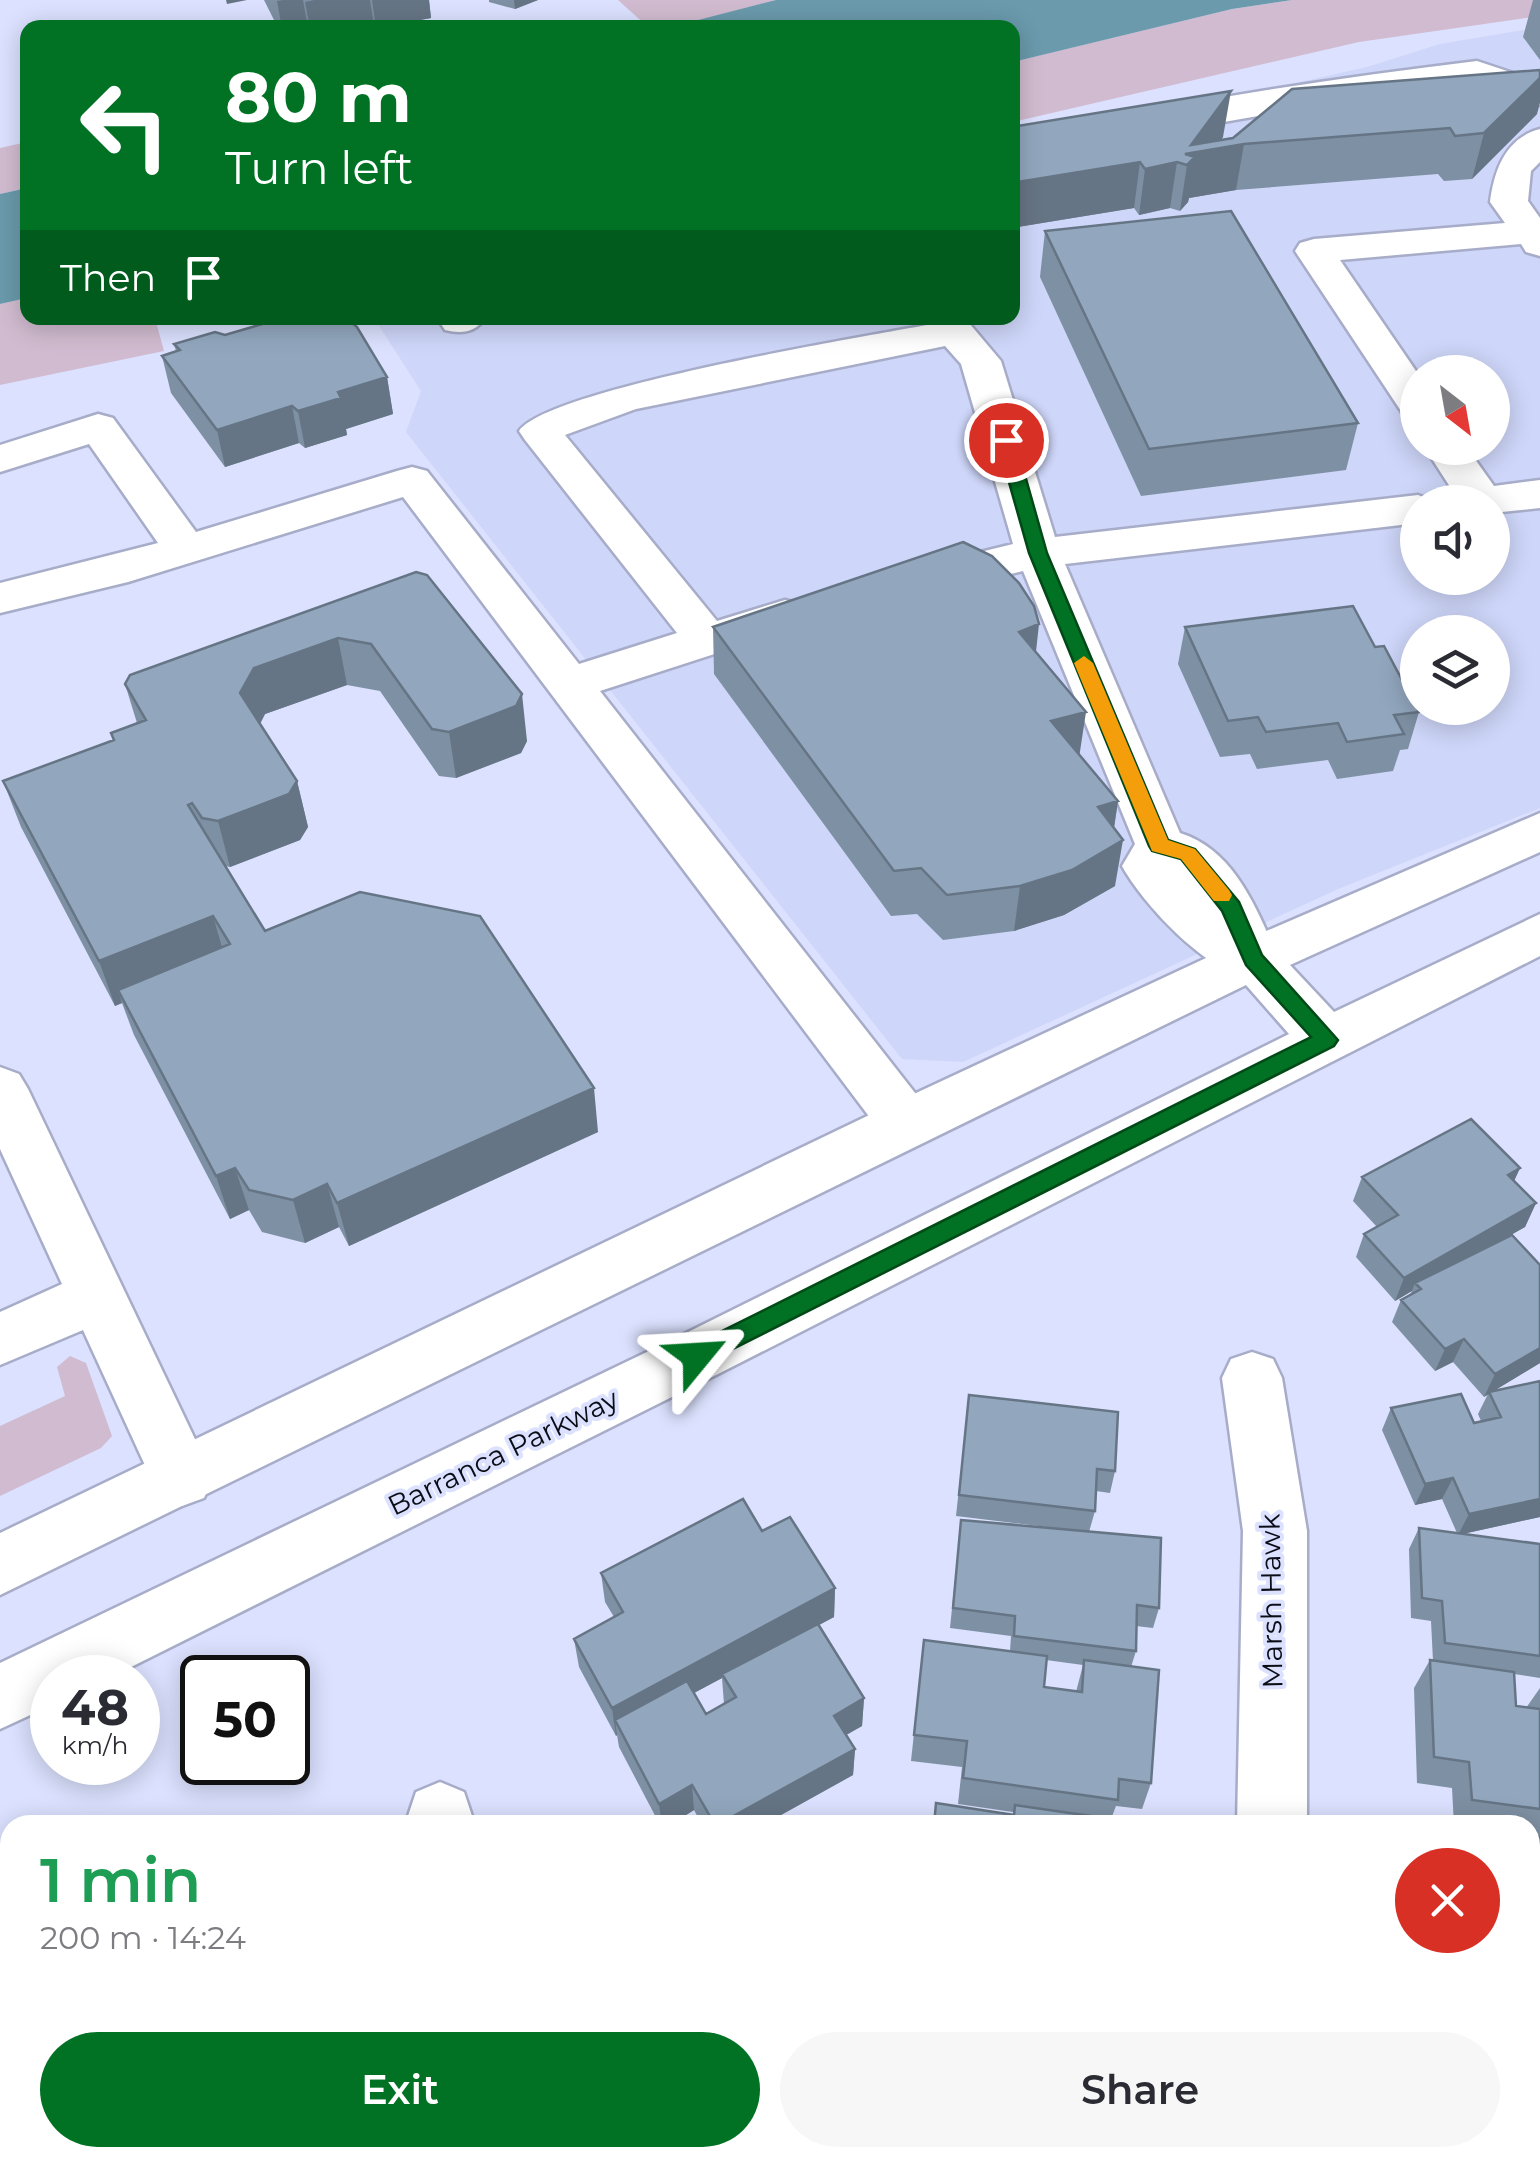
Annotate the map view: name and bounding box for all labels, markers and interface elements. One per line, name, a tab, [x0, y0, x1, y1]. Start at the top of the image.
text: 80 m	[225, 54, 412, 140]
icon: left	[60, 60, 190, 190]
text: Turn left	[225, 140, 413, 195]
icon: arrive	[176, 250, 231, 305]
text: Then	[60, 254, 156, 301]
north arrow	[1400, 355, 1510, 465]
map controls	[1400, 355, 1510, 725]
pin	[964, 398, 1049, 483]
icon: arrive	[979, 413, 1034, 468]
button: sound	[1400, 485, 1510, 595]
button: layers	[1400, 615, 1510, 725]
position arrow	[645, 1304, 749, 1408]
street label: Barranca Parkway	[382, 1381, 625, 1523]
street label: Marsh Hawk	[1252, 1513, 1290, 1689]
speed limit sign: 50	[180, 1655, 310, 1785]
text: 48	[61, 1677, 129, 1738]
text: km/h	[62, 1730, 128, 1760]
text: 1 min	[40, 1844, 201, 1917]
button: close	[1395, 1848, 1500, 1953]
text: 200 m · 14:24	[40, 1918, 246, 1957]
button: Exit	[40, 2032, 760, 2147]
button: Share	[780, 2032, 1500, 2147]

